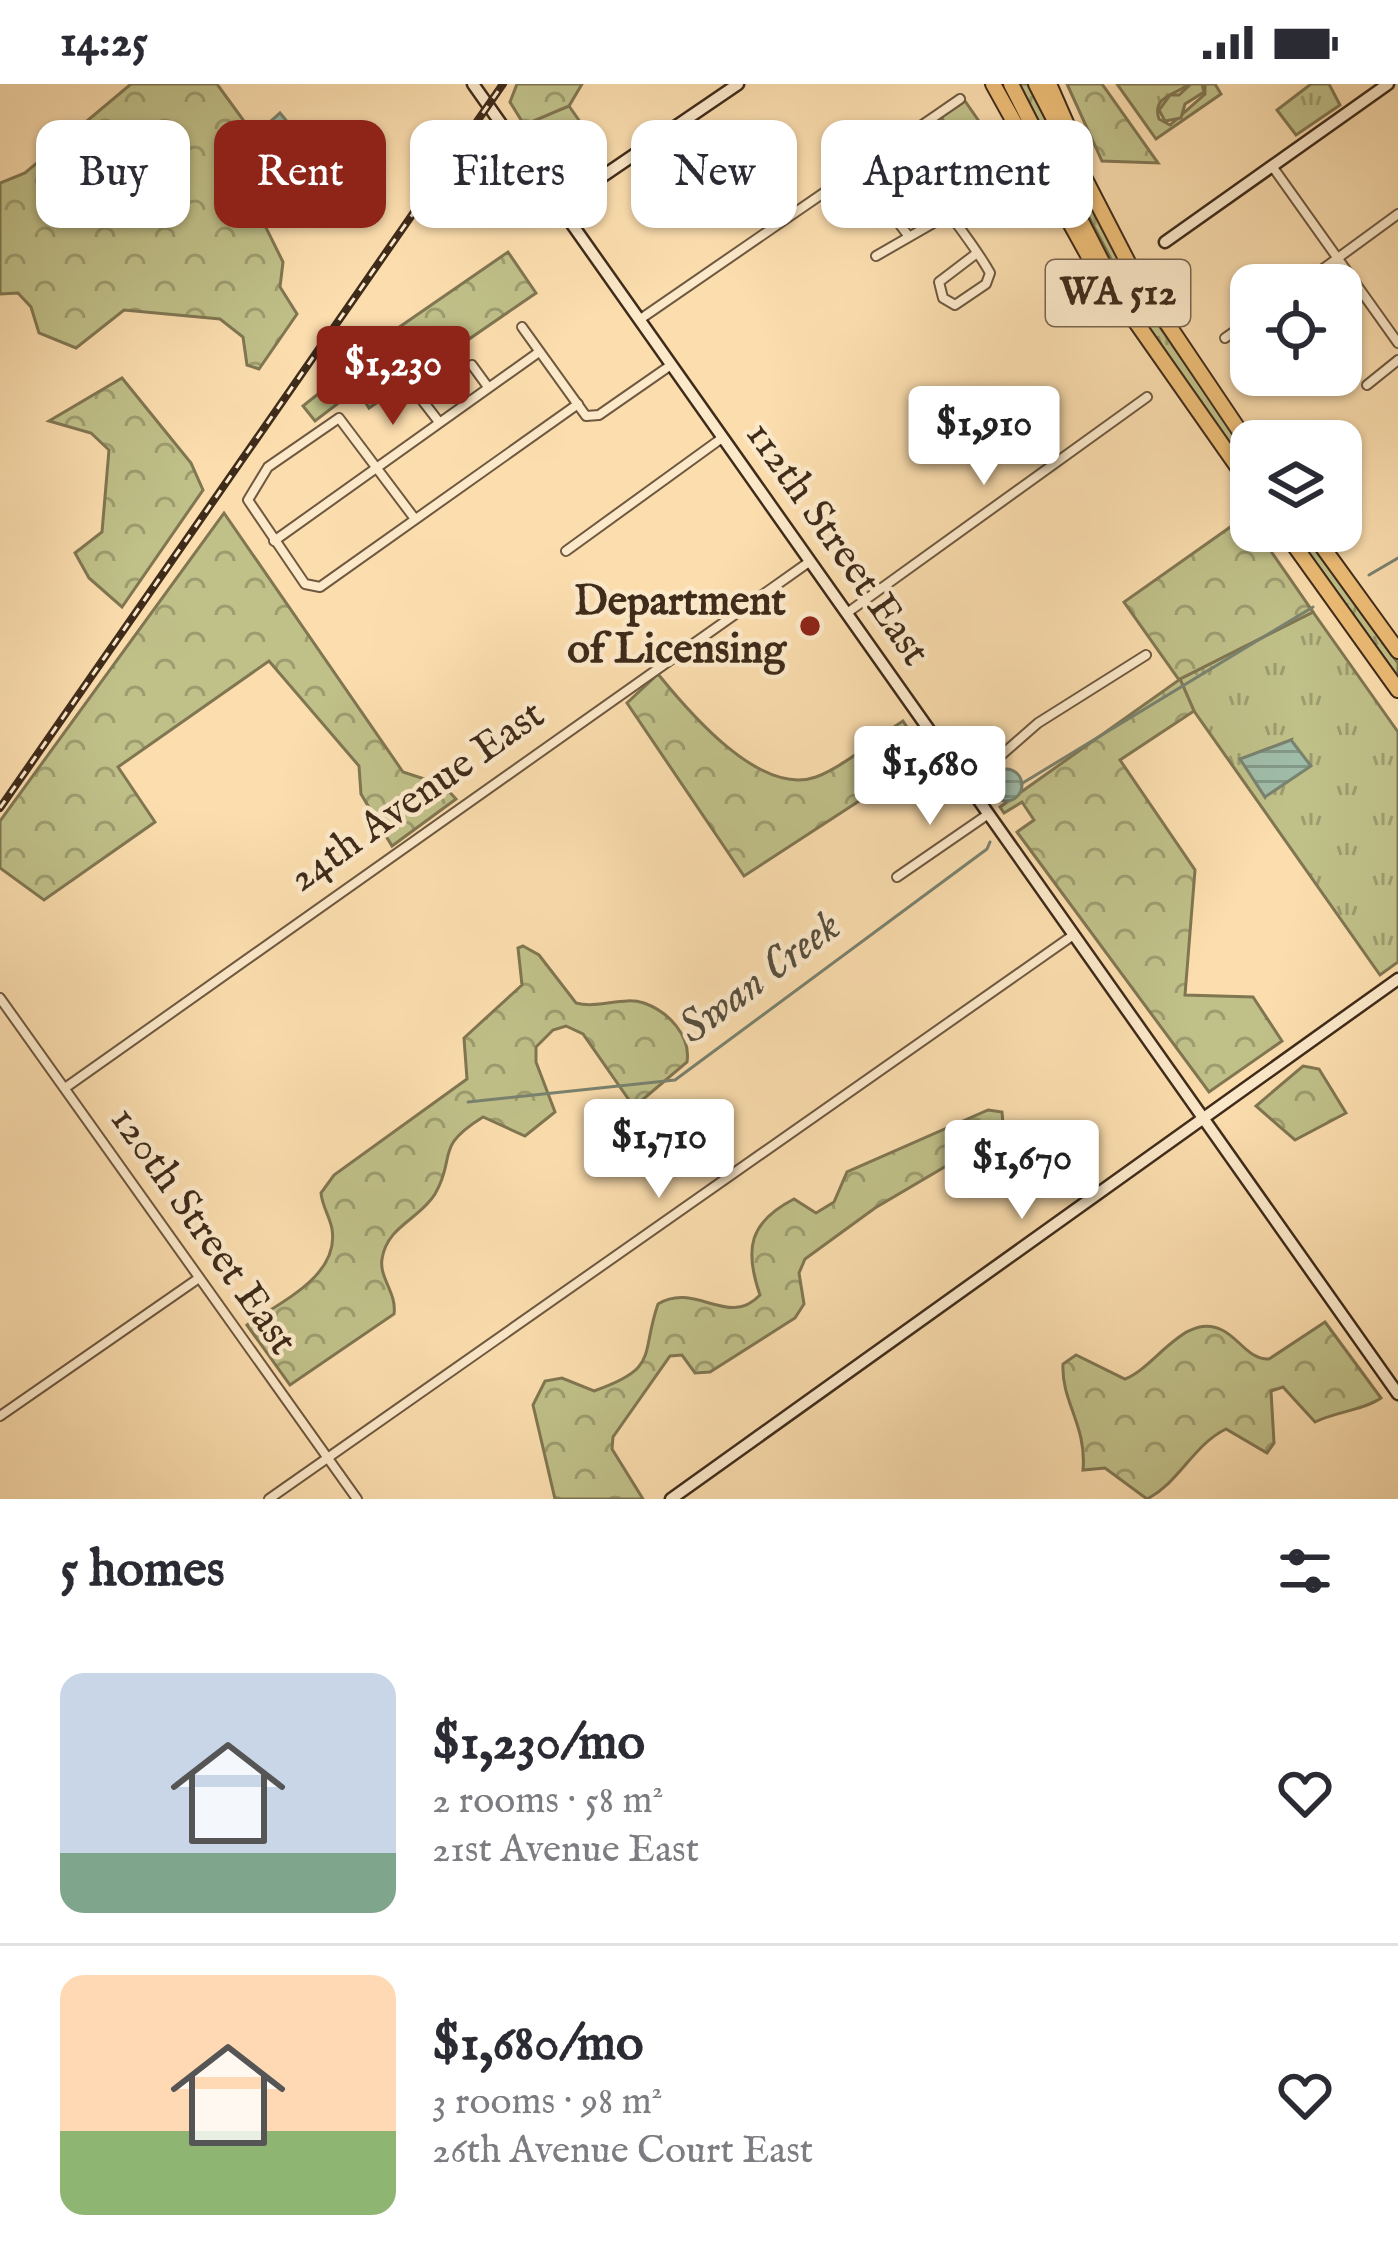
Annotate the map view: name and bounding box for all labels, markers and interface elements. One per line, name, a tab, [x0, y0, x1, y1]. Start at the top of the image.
text: 14:25	[60, 14, 148, 71]
chip: Buy	[36, 120, 190, 228]
chip: Rent	[214, 120, 386, 228]
chip: Filters	[410, 120, 607, 228]
chip: New	[631, 120, 797, 228]
chip: Apartment	[821, 120, 1093, 228]
road number: WA 512	[1046, 260, 1190, 326]
map controls	[1230, 264, 1362, 552]
button: locate	[1230, 264, 1362, 396]
pin: $1,230	[295, 326, 491, 428]
text: $1,230	[344, 340, 442, 389]
pin: $1,910	[886, 386, 1082, 488]
text: $1,910	[936, 400, 1032, 449]
street label: 112th Street East	[733, 411, 941, 677]
button: layers	[1230, 420, 1362, 552]
place label: Department of Licensing	[567, 576, 787, 677]
marker: Department of Licensing	[797, 613, 823, 639]
street label: 24th Avenue East	[279, 689, 555, 905]
pin: $1,680	[832, 726, 1028, 828]
text: $1,680	[881, 740, 979, 789]
water label: Swan Creek	[668, 899, 852, 1057]
street label: 120th Street East	[98, 1096, 308, 1366]
pin: $1,710	[561, 1099, 757, 1201]
text: $1,710	[611, 1113, 707, 1162]
pin: $1,670	[924, 1120, 1120, 1222]
text: $1,670	[972, 1134, 1072, 1183]
icon: filters	[1272, 1538, 1338, 1604]
text: 5 homes	[60, 1539, 225, 1604]
text: $1,230/mo	[432, 1712, 645, 1777]
icon: home	[156, 1721, 300, 1865]
icon: heart	[1272, 1760, 1338, 1826]
text: 2 rooms · 58 m²	[432, 1777, 664, 1826]
text: 21st Avenue East	[432, 1826, 699, 1875]
text: $1,680/mo	[432, 2013, 643, 2078]
icon: home	[156, 2023, 300, 2167]
icon: heart	[1272, 2062, 1338, 2128]
text: 3 rooms · 98 m²	[432, 2078, 663, 2127]
text: 26th Avenue Court East	[432, 2127, 813, 2176]

